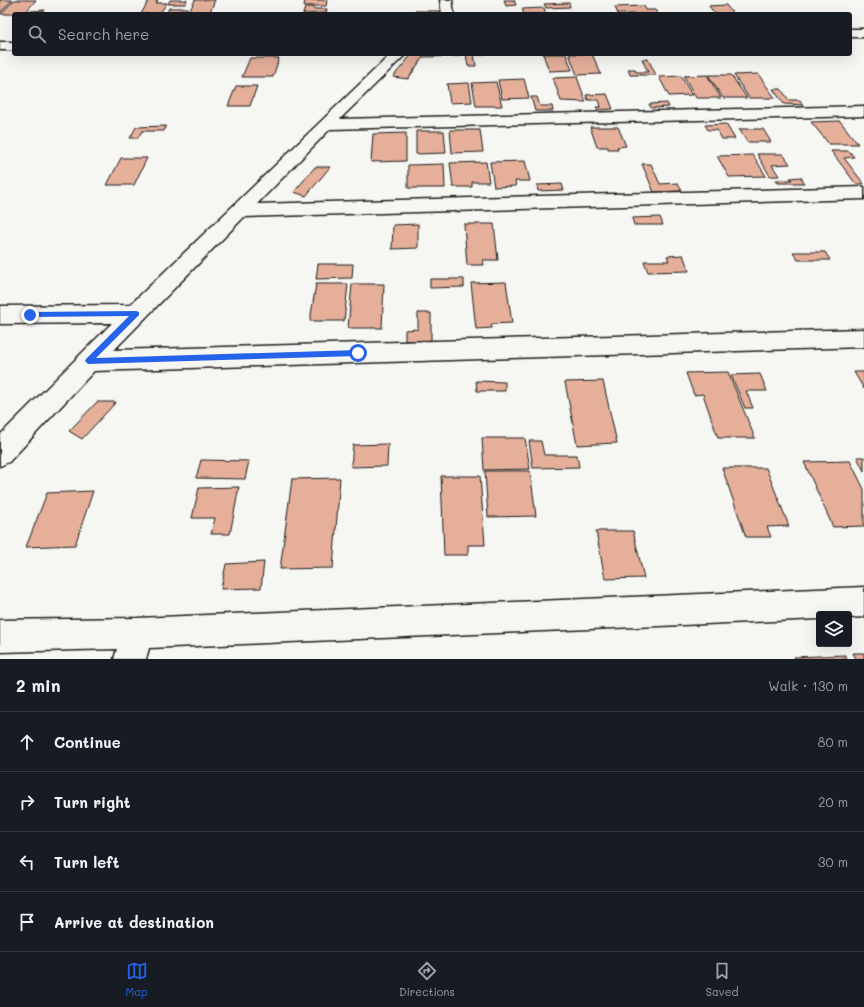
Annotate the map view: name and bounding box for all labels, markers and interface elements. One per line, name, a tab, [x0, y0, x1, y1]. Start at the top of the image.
search box	[12, 12, 852, 56]
icon: search	[26, 23, 48, 45]
text: Search here	[58, 24, 149, 44]
route end	[21, 306, 39, 324]
route start	[349, 344, 367, 362]
map controls	[816, 611, 852, 647]
button: layers	[816, 611, 852, 647]
text: 2 min	[16, 674, 61, 696]
text: Walk · 130 m	[768, 677, 848, 694]
icon: ahead	[16, 731, 38, 753]
text: Continue	[54, 732, 121, 752]
text: 80 m	[818, 733, 848, 750]
icon: right	[16, 791, 38, 813]
text: Turn right	[54, 792, 131, 812]
text: 20 m	[818, 793, 848, 810]
icon: left	[16, 851, 38, 873]
text: Turn left	[54, 852, 119, 872]
text: 30 m	[818, 853, 848, 870]
icon: arrive	[16, 911, 38, 933]
text: Arrive at destination	[54, 912, 214, 932]
tab: Map	[126, 960, 148, 999]
tab: Directions	[399, 960, 455, 999]
tab: Saved	[706, 960, 738, 999]

